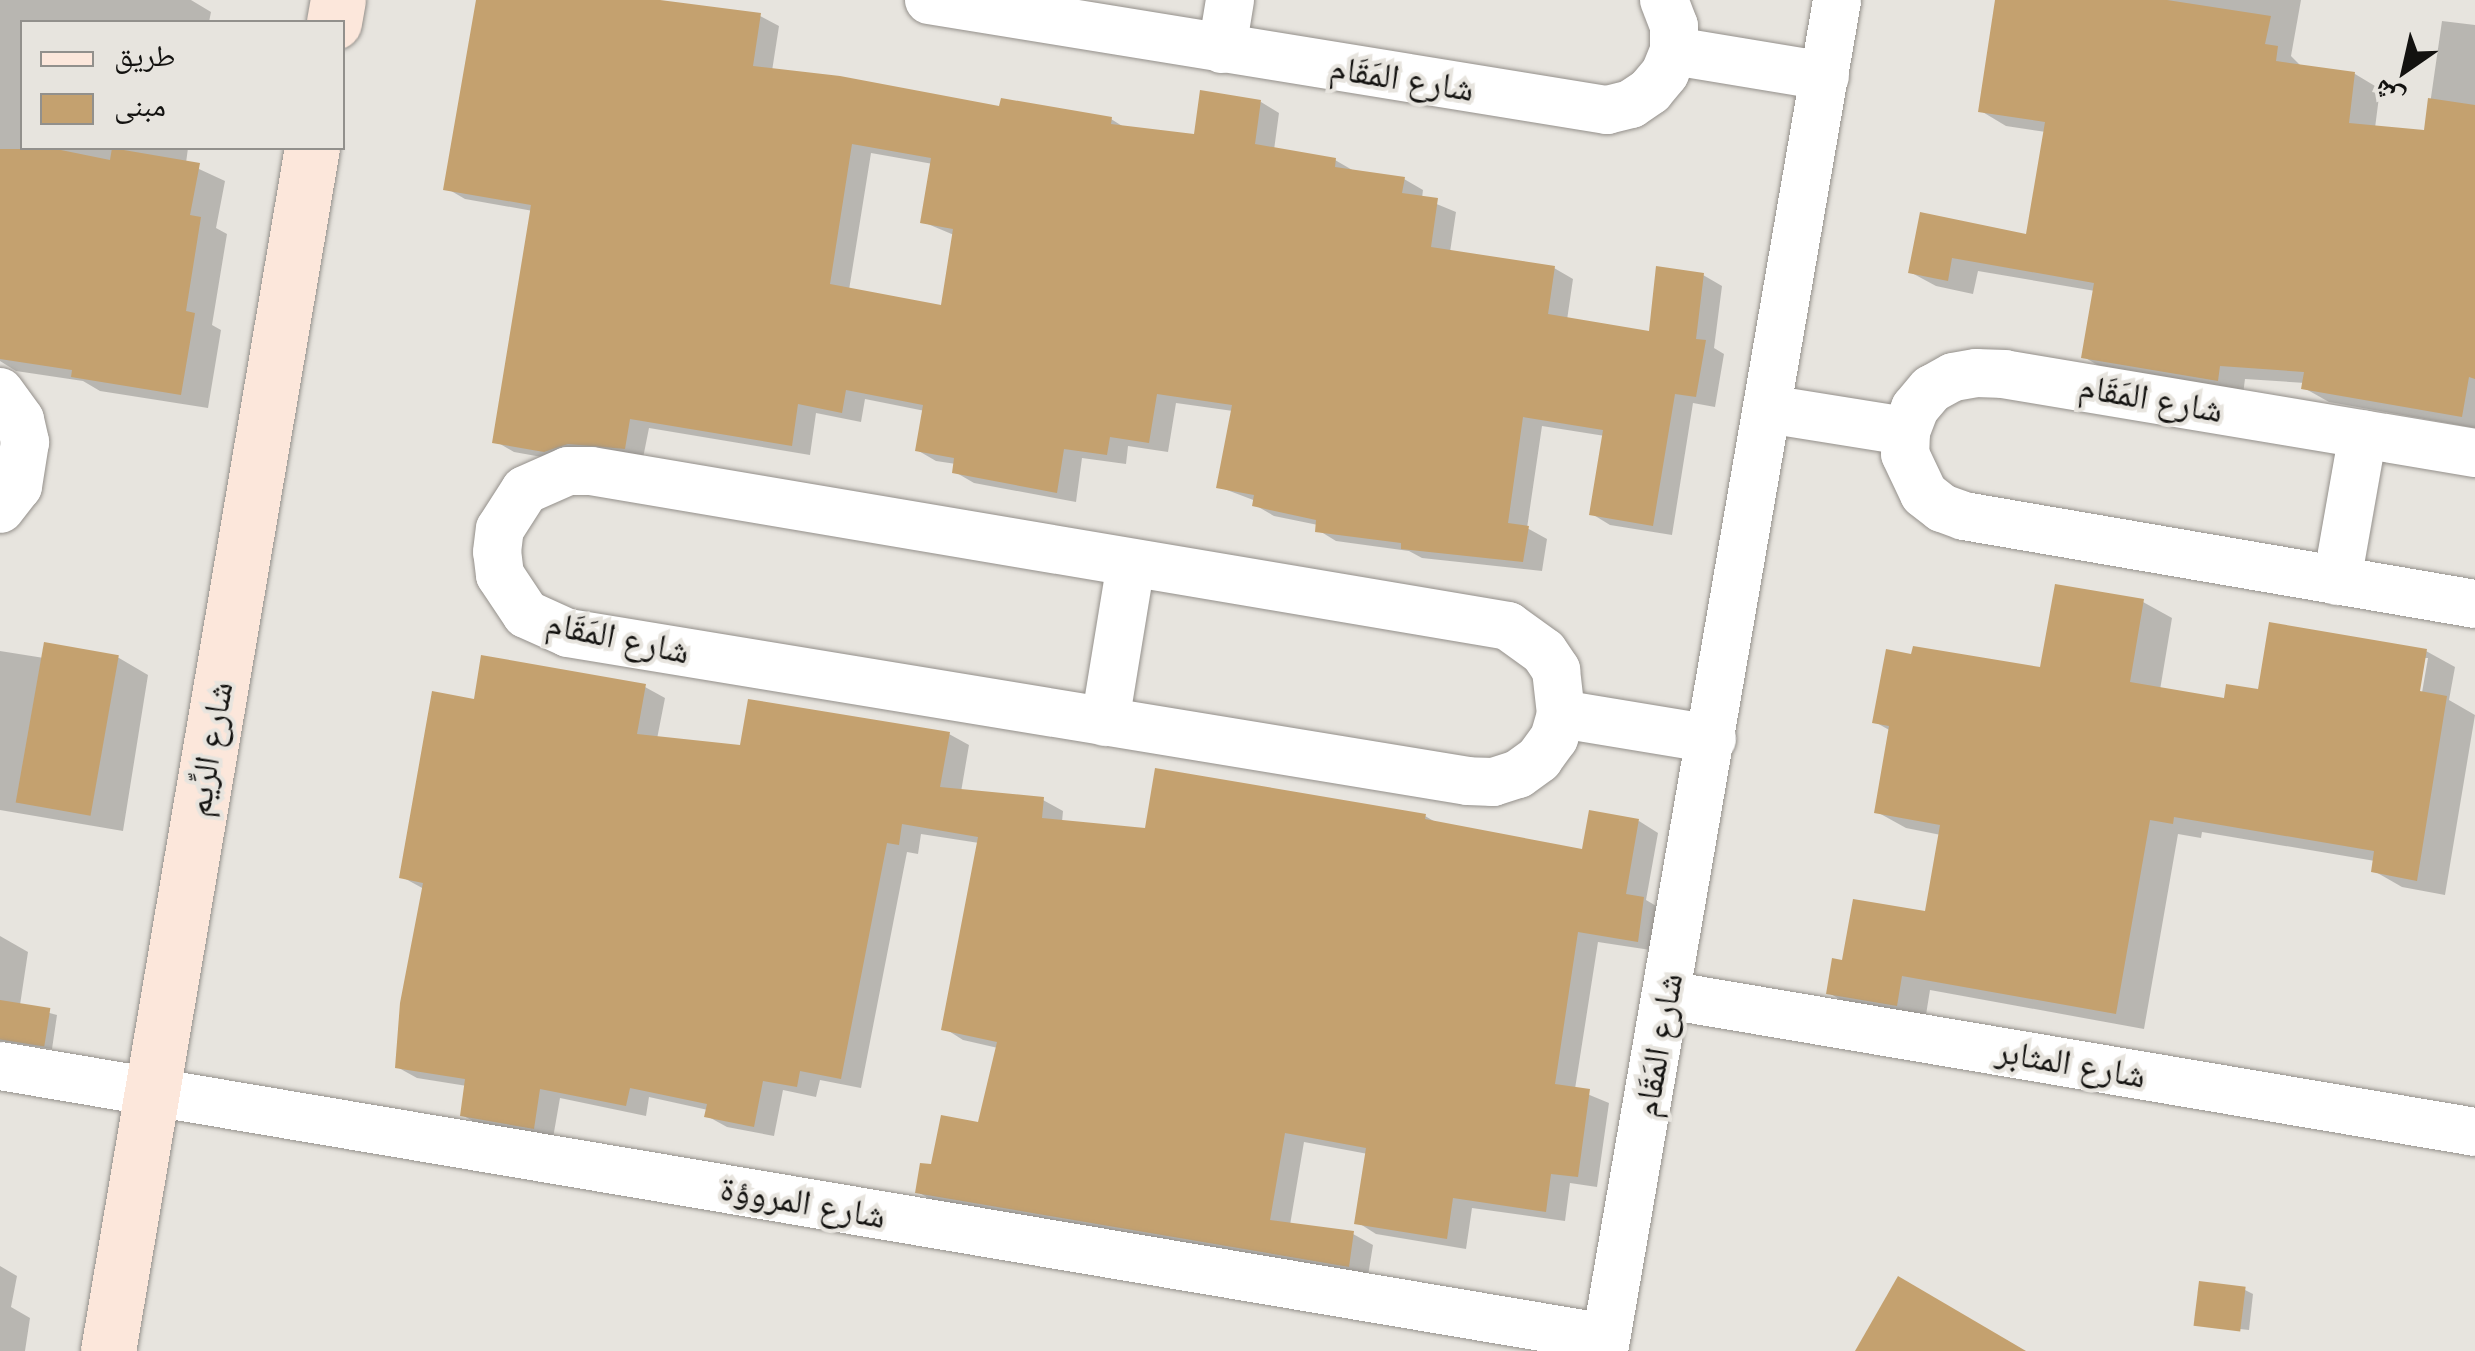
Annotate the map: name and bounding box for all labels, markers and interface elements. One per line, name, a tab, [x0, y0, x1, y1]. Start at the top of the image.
legend	[20, 20, 345, 150]
north arrow	[2355, 20, 2455, 120]
text: طريق	[114, 36, 175, 75]
street label: شارع المَقَام	[1327, 46, 1477, 110]
text: ش	[2366, 72, 2411, 118]
text: مبنى	[114, 86, 166, 125]
street label: شارع المَقَام	[2076, 365, 2226, 431]
street label: شارع المَقَام	[543, 601, 693, 673]
street label: شارع الرِّيم	[177, 678, 241, 820]
street label: شارع المَقَام	[1625, 970, 1691, 1120]
street label: شارع المثابر	[1993, 1029, 2149, 1097]
street label: شارع المروؤة	[717, 1167, 889, 1237]

